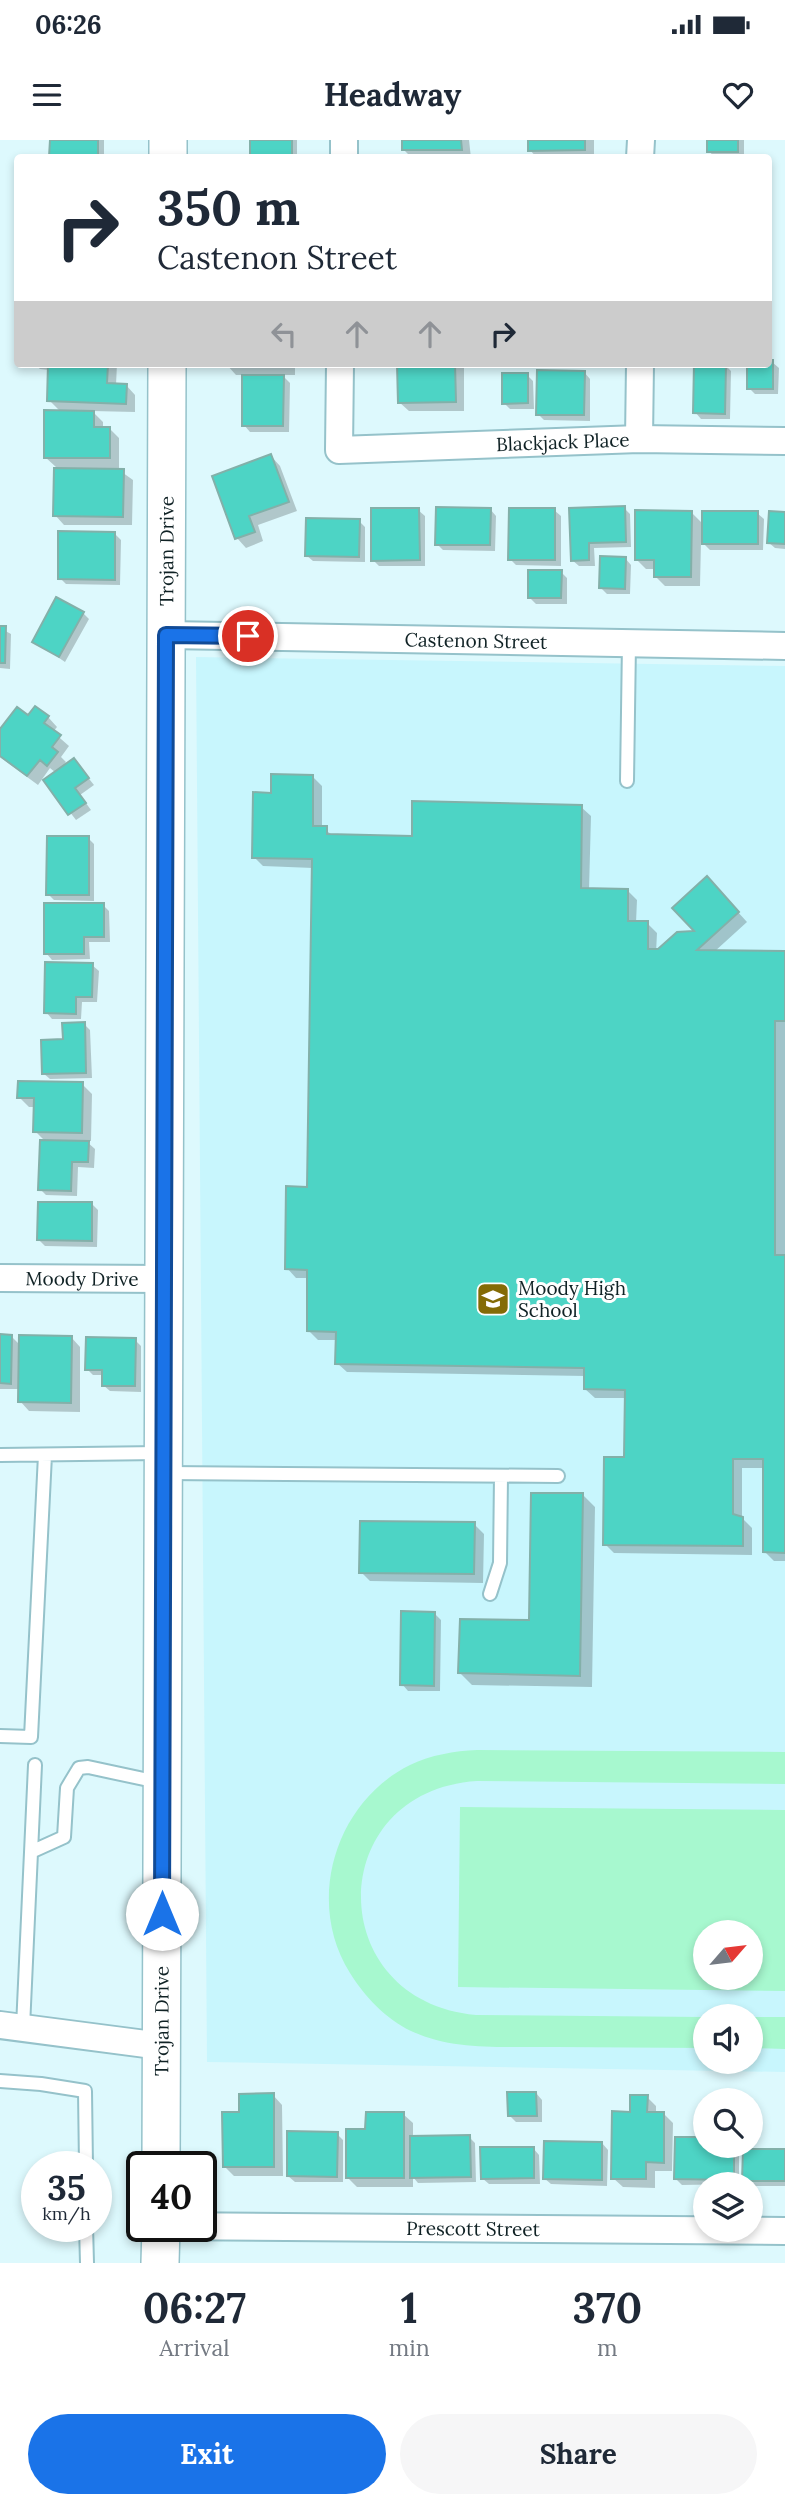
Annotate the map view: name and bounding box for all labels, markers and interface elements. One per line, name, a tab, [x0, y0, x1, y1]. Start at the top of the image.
text: 06:26	[35, 8, 102, 41]
text: Headway	[324, 74, 461, 115]
icon: menu	[28, 76, 66, 114]
icon: heart	[719, 76, 757, 114]
text: 350 m	[157, 176, 300, 238]
icon: right	[42, 182, 133, 273]
text: Castenon Street	[157, 237, 397, 278]
icon: left	[265, 315, 303, 353]
icon: ahead	[338, 315, 376, 353]
icon: ahead	[411, 315, 449, 353]
icon: right	[484, 315, 522, 353]
street label: Blackjack Place	[496, 427, 630, 456]
street label: Trojan Drive	[154, 496, 179, 606]
pin	[218, 606, 278, 666]
icon: arrive	[229, 617, 267, 655]
street label: Castenon Street	[404, 627, 548, 654]
street label: Moody Drive	[25, 1266, 139, 1291]
place label: Moody High School	[518, 1276, 626, 1322]
school or university icon: Moody High School	[474, 1280, 512, 1318]
position arrow	[125, 1877, 199, 1951]
north arrow	[693, 1920, 763, 1990]
map controls	[693, 1920, 763, 2242]
street label: Trojan Drive	[149, 1966, 174, 2076]
button: sound	[693, 2004, 763, 2074]
button: search	[693, 2088, 763, 2158]
speed limit sign: 40	[126, 2151, 217, 2242]
text: 35	[47, 2165, 86, 2210]
button: layers	[693, 2172, 763, 2242]
text: km/h	[42, 2202, 91, 2225]
street label: Prescott Street	[406, 2216, 541, 2241]
text: 06:27	[143, 2281, 246, 2335]
text: 1	[401, 2281, 418, 2335]
text: 370	[572, 2281, 642, 2335]
text: Arrival	[159, 2333, 230, 2362]
text: min	[389, 2333, 430, 2362]
text: m	[597, 2333, 618, 2362]
button: Exit	[28, 2414, 386, 2494]
button: Share	[400, 2414, 757, 2494]

